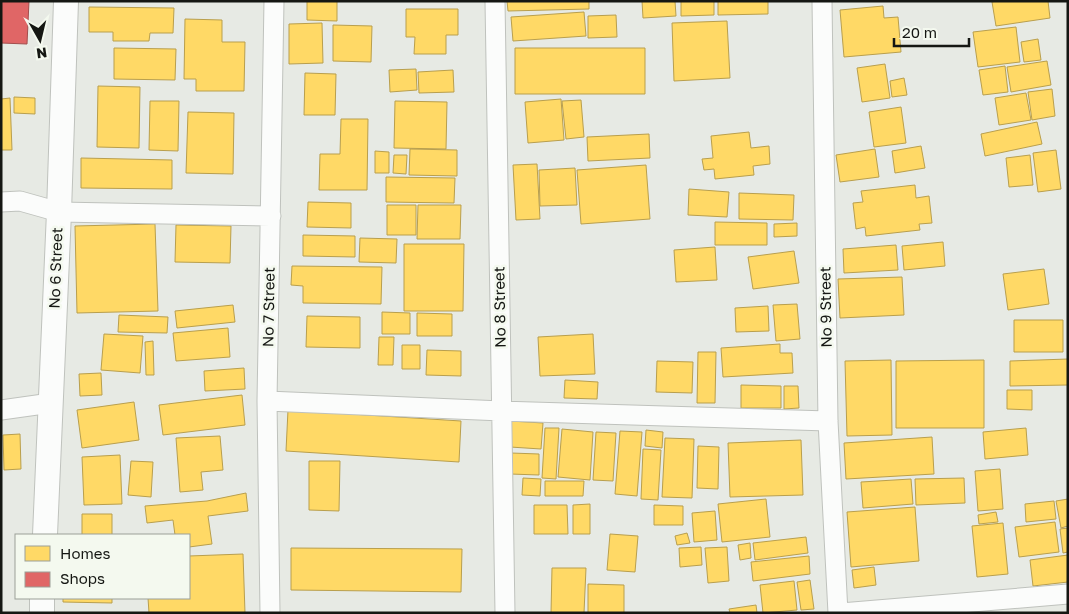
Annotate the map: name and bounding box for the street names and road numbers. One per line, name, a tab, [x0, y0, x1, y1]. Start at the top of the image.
street label: No 6 Street	[45, 227, 65, 309]
street label: No 8 Street	[489, 266, 509, 348]
street label: No 9 Street	[815, 266, 835, 348]
street label: No 7 Street	[258, 267, 278, 347]

